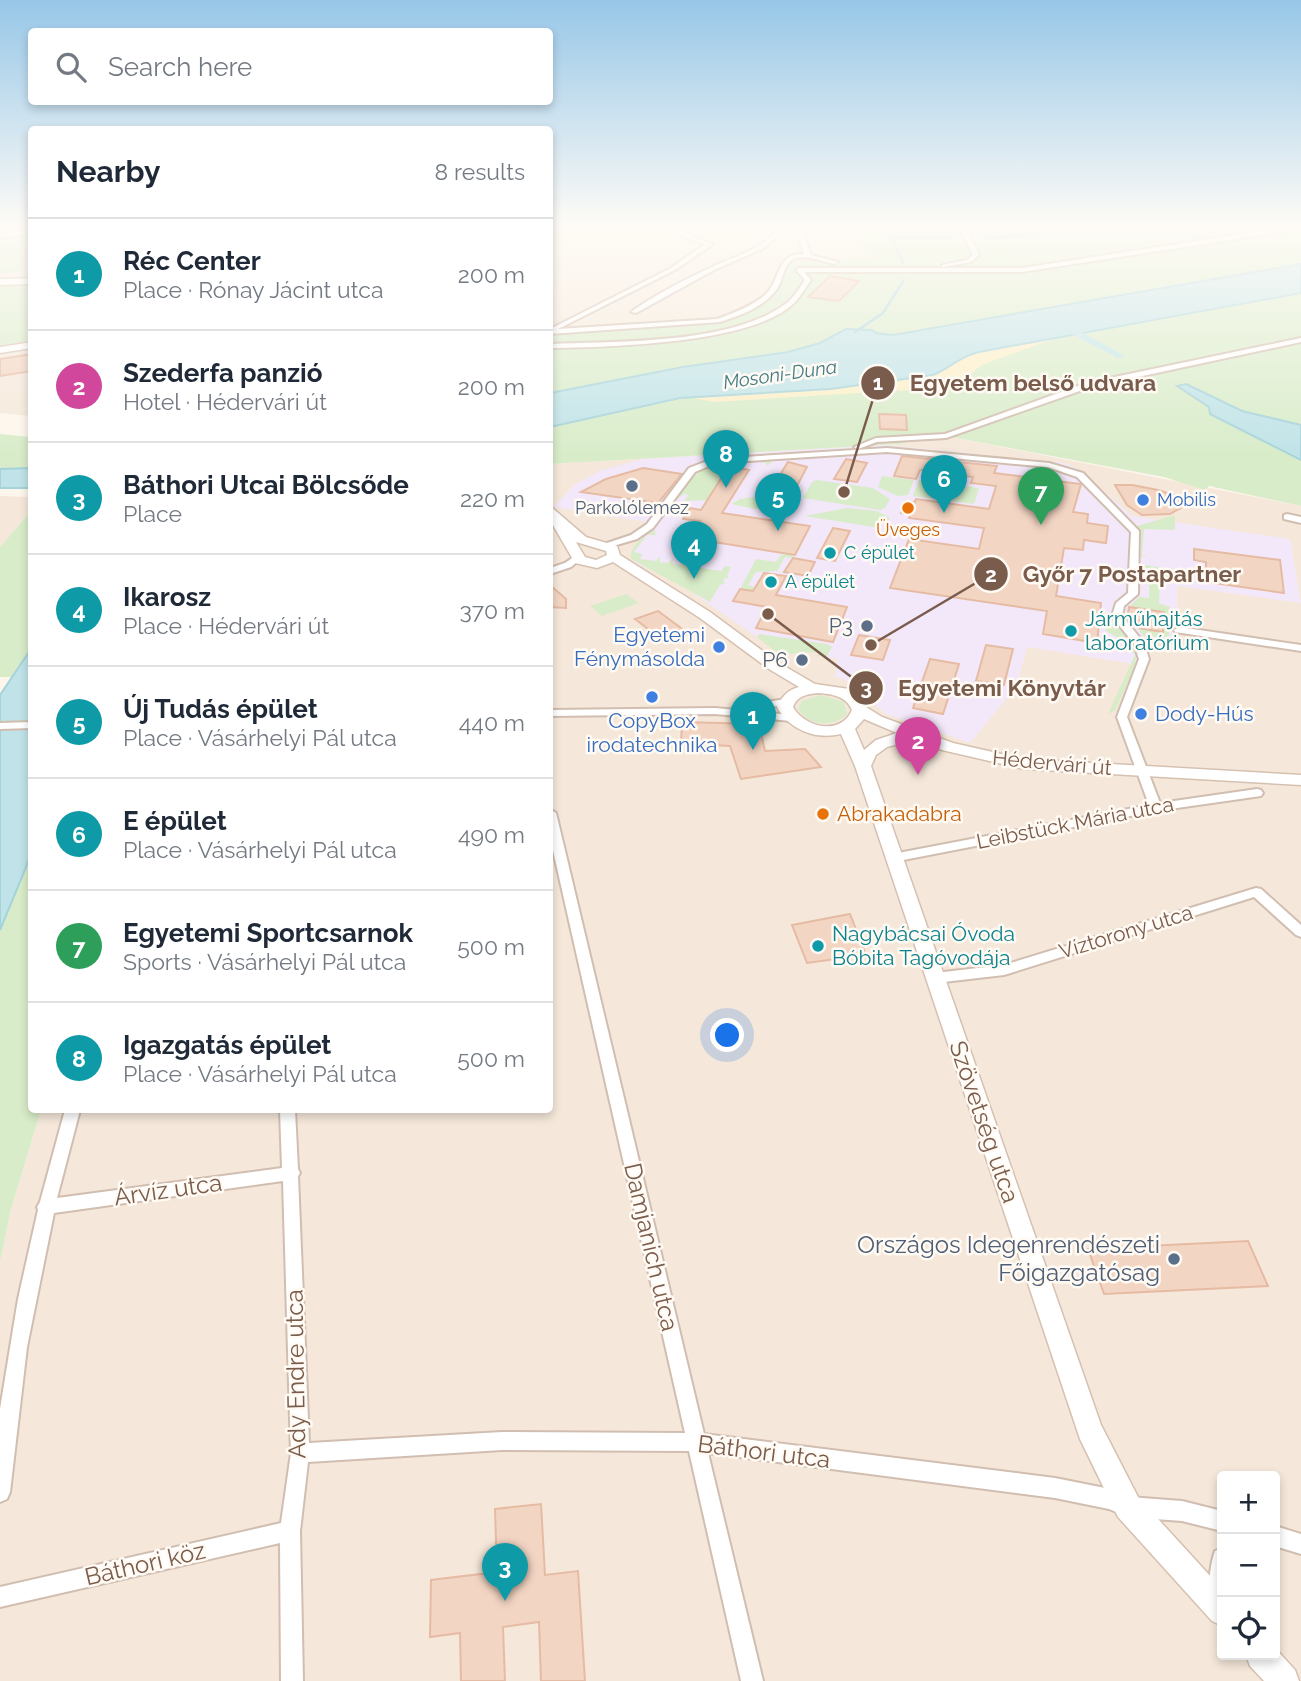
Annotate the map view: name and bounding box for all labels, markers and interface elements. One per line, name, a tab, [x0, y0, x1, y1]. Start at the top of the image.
search box	[28, 28, 553, 105]
icon: search	[52, 48, 90, 86]
text: Search here	[108, 52, 252, 82]
text: Nearby	[56, 154, 160, 189]
text: 8 results	[434, 158, 525, 185]
text: Réc Center	[123, 246, 261, 276]
text: 1	[73, 261, 85, 288]
text: 200 m	[458, 261, 525, 288]
text: Place · Rónay Jácint utca	[123, 276, 383, 303]
water label: Mosoni-Duna	[722, 355, 838, 393]
text: Szederfa panzió	[123, 358, 322, 388]
callout: Egyetem belső udvara	[860, 361, 1170, 405]
text: Egyetem belső udvara	[910, 369, 1156, 396]
text: 1	[873, 370, 883, 395]
text: 2	[73, 373, 85, 400]
text: 200 m	[458, 373, 525, 400]
text: Hotel · Hédervári út	[123, 388, 327, 415]
pin: 8	[703, 430, 749, 488]
pin: 6	[921, 455, 967, 513]
pin: 7	[1018, 467, 1064, 525]
text: Báthori Utcai Bölcsőde	[123, 470, 409, 500]
pin: 5	[755, 473, 801, 531]
marker: Parkolólemez	[624, 478, 640, 494]
text: 3	[73, 485, 85, 512]
text: 220 m	[460, 485, 525, 512]
place label: Mobilis	[1157, 489, 1216, 510]
marker: Mobilis	[1135, 492, 1151, 508]
place label: Parkolólemez	[575, 497, 689, 518]
text: Place	[123, 500, 182, 527]
marker: Üveges	[900, 500, 916, 516]
place label: Üveges	[876, 519, 940, 540]
pin: 4	[671, 521, 717, 579]
place label: C épület	[844, 542, 915, 563]
marker: C épület	[822, 545, 838, 561]
callout: Győr 7 Postapartner	[974, 552, 1256, 596]
text: Győr 7 Postapartner	[1023, 560, 1241, 587]
text: 2	[985, 562, 997, 587]
place label: A épület	[785, 571, 855, 592]
marker: A épület	[763, 574, 779, 590]
text: Ikarosz	[123, 582, 211, 612]
text: 4	[72, 597, 86, 624]
text: 370 m	[460, 597, 525, 624]
place label: Járműhajtás laboratórium	[1085, 606, 1209, 655]
text: Place · Hédervári út	[123, 612, 329, 639]
place label: P3	[829, 613, 853, 638]
marker: P3	[859, 618, 875, 634]
place label: Egyetemi Fénymásolda	[574, 622, 705, 671]
marker: Járműhajtás laboratórium	[1063, 623, 1079, 639]
marker: Egyetemi Fénymásolda	[711, 639, 727, 655]
place label: P6	[762, 647, 788, 672]
marker: P6	[794, 652, 810, 668]
callout: Egyetemi Könyvtár	[849, 666, 1119, 710]
text: Egyetemi Könyvtár	[898, 674, 1106, 701]
text: 3	[860, 675, 872, 700]
marker: CopyBox irodatechnika	[644, 689, 660, 705]
pin: 1	[730, 692, 776, 750]
text: Új Tudás épület	[123, 694, 318, 724]
place label: Dody-Hús	[1155, 701, 1254, 726]
marker: Dody-Hús	[1133, 706, 1149, 722]
place label: CopyBox irodatechnika	[587, 708, 717, 757]
text: 5	[73, 709, 85, 736]
text: 440 m	[459, 709, 525, 736]
pin: 2	[895, 717, 941, 775]
text: Place · Vásárhelyi Pál utca	[123, 724, 397, 751]
street label: Hédervári út	[991, 745, 1113, 780]
street label: Leibstück Mária utca	[974, 791, 1176, 854]
place label: Abrakadabra	[837, 801, 962, 826]
text: E épület	[123, 806, 227, 836]
marker: Abrakadabra	[815, 806, 831, 822]
text: 6	[72, 821, 86, 848]
text: 490 m	[458, 821, 525, 848]
text: Place · Vásárhelyi Pál utca	[123, 836, 397, 863]
street label: Víztorony utca	[1056, 899, 1196, 964]
text: Egyetemi Sportcsarnok	[123, 918, 413, 948]
place label: Nagybácsai Óvoda Bóbita Tagóvodája	[832, 921, 1015, 970]
text: 7	[73, 933, 85, 960]
text: 500 m	[457, 933, 525, 960]
marker: Nagybácsai Óvoda Bóbita Tagóvodája	[810, 938, 826, 954]
text: Sports · Vásárhelyi Pál utca	[123, 948, 406, 975]
your location	[710, 1018, 744, 1052]
text: Igazgatás épület	[123, 1030, 331, 1060]
street label: Szövetség utca	[943, 1037, 1026, 1207]
text: 8	[72, 1045, 86, 1072]
text: 500 m	[457, 1045, 525, 1072]
text: Place · Vásárhelyi Pál utca	[123, 1060, 397, 1087]
street label: Damjanich utca	[618, 1160, 685, 1334]
street label: Árvíz utca	[112, 1168, 224, 1211]
place label: Országos Idegenrendészeti Főigazgatósag	[857, 1230, 1160, 1287]
marker: Országos Idegenrendészeti Főigazgatósag	[1166, 1251, 1182, 1267]
street label: Ady Endre utca	[280, 1289, 311, 1459]
street label: Báthori utca	[696, 1429, 832, 1474]
map controls	[1217, 1471, 1280, 1660]
button: +	[1217, 1471, 1280, 1534]
button: −	[1217, 1534, 1280, 1597]
street label: Báthori köz	[82, 1536, 208, 1591]
pin: 3	[482, 1543, 528, 1601]
button: locate	[1217, 1597, 1280, 1660]

